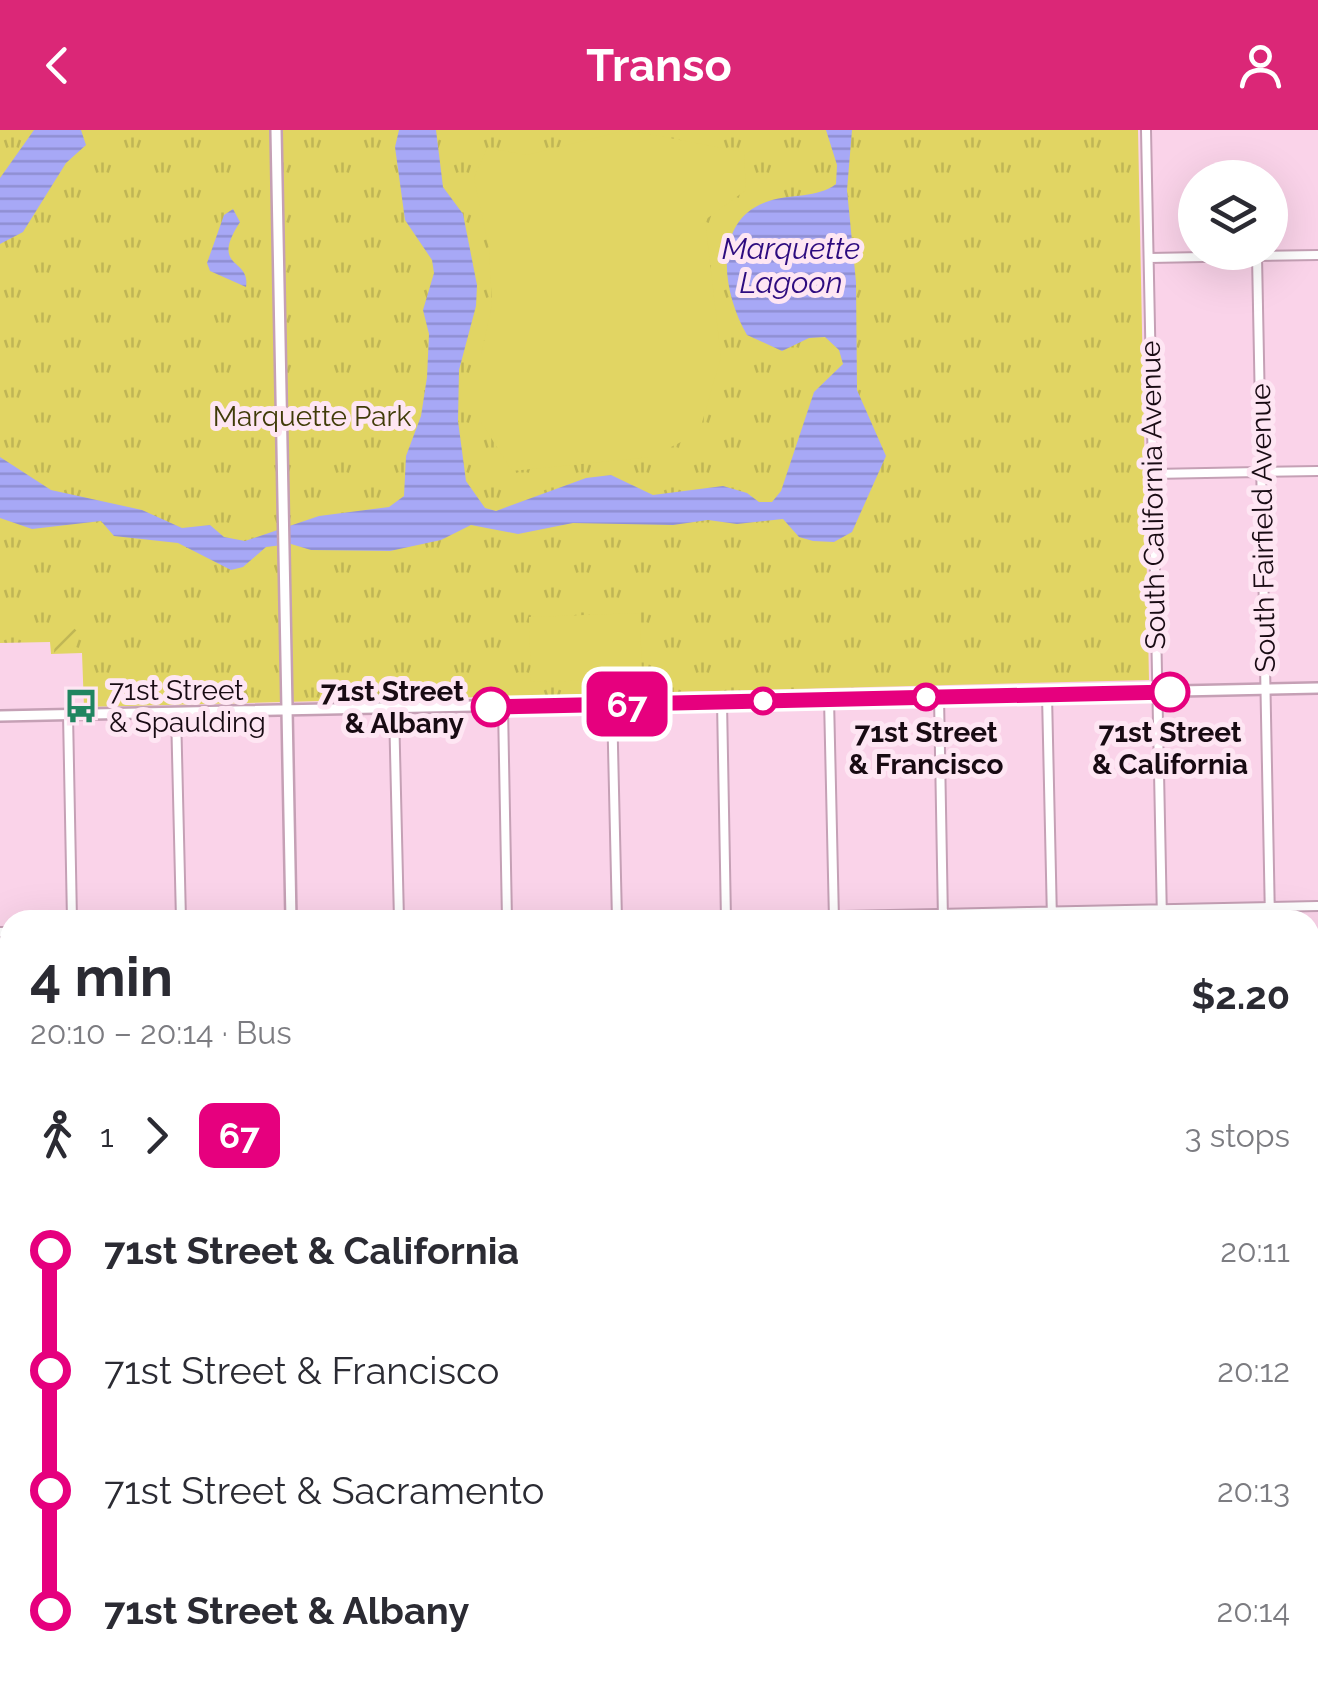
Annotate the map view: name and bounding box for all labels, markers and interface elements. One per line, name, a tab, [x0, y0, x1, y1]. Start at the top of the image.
icon: back	[30, 38, 85, 93]
icon: person	[1233, 38, 1288, 93]
text: Transo	[586, 39, 732, 92]
map controls	[1178, 160, 1288, 270]
button: layers	[1178, 160, 1288, 270]
water label: Marquette Lagoon	[722, 231, 860, 300]
street label: South California Avenue	[1134, 340, 1172, 650]
street label: South Fairfield Avenue	[1244, 383, 1282, 673]
park label: Marquette Park	[213, 400, 411, 433]
line badge: 67	[582, 672, 672, 736]
marker: 71st Street & California	[1151, 673, 1189, 711]
place label: 71st Street & Spaulding	[109, 674, 266, 739]
place label: 71st Street & Albany	[321, 675, 465, 740]
text: 67	[607, 684, 647, 725]
marker: 71st Street & Francisco	[913, 684, 939, 710]
bus stop icon: 71st Street & Spaulding	[62, 687, 100, 725]
marker: 71st Street & Albany	[472, 688, 510, 726]
unlabelled marker	[750, 688, 776, 714]
place label: 71st Street & Francisco	[848, 716, 1004, 781]
place label: 71st Street & California	[1092, 716, 1248, 781]
text: 4 min	[30, 944, 173, 1009]
text: $2.20	[1191, 973, 1290, 1018]
text: 20:10 – 20:14 · Bus	[30, 1014, 292, 1051]
icon: walk	[30, 1108, 85, 1163]
icon: forward	[129, 1108, 184, 1163]
text: 67	[219, 1115, 260, 1156]
text: 1	[100, 1117, 114, 1154]
text: 3 stops	[1185, 1117, 1290, 1154]
text: 71st Street & California	[104, 1228, 519, 1273]
text: 20:11	[1220, 1232, 1290, 1269]
text: 71st Street & Francisco	[104, 1348, 499, 1393]
text: 20:12	[1217, 1352, 1290, 1389]
text: 71st Street & Sacramento	[104, 1468, 544, 1513]
text: 20:13	[1217, 1472, 1290, 1509]
text: 71st Street & Albany	[104, 1588, 469, 1633]
text: 20:14	[1217, 1592, 1290, 1629]

